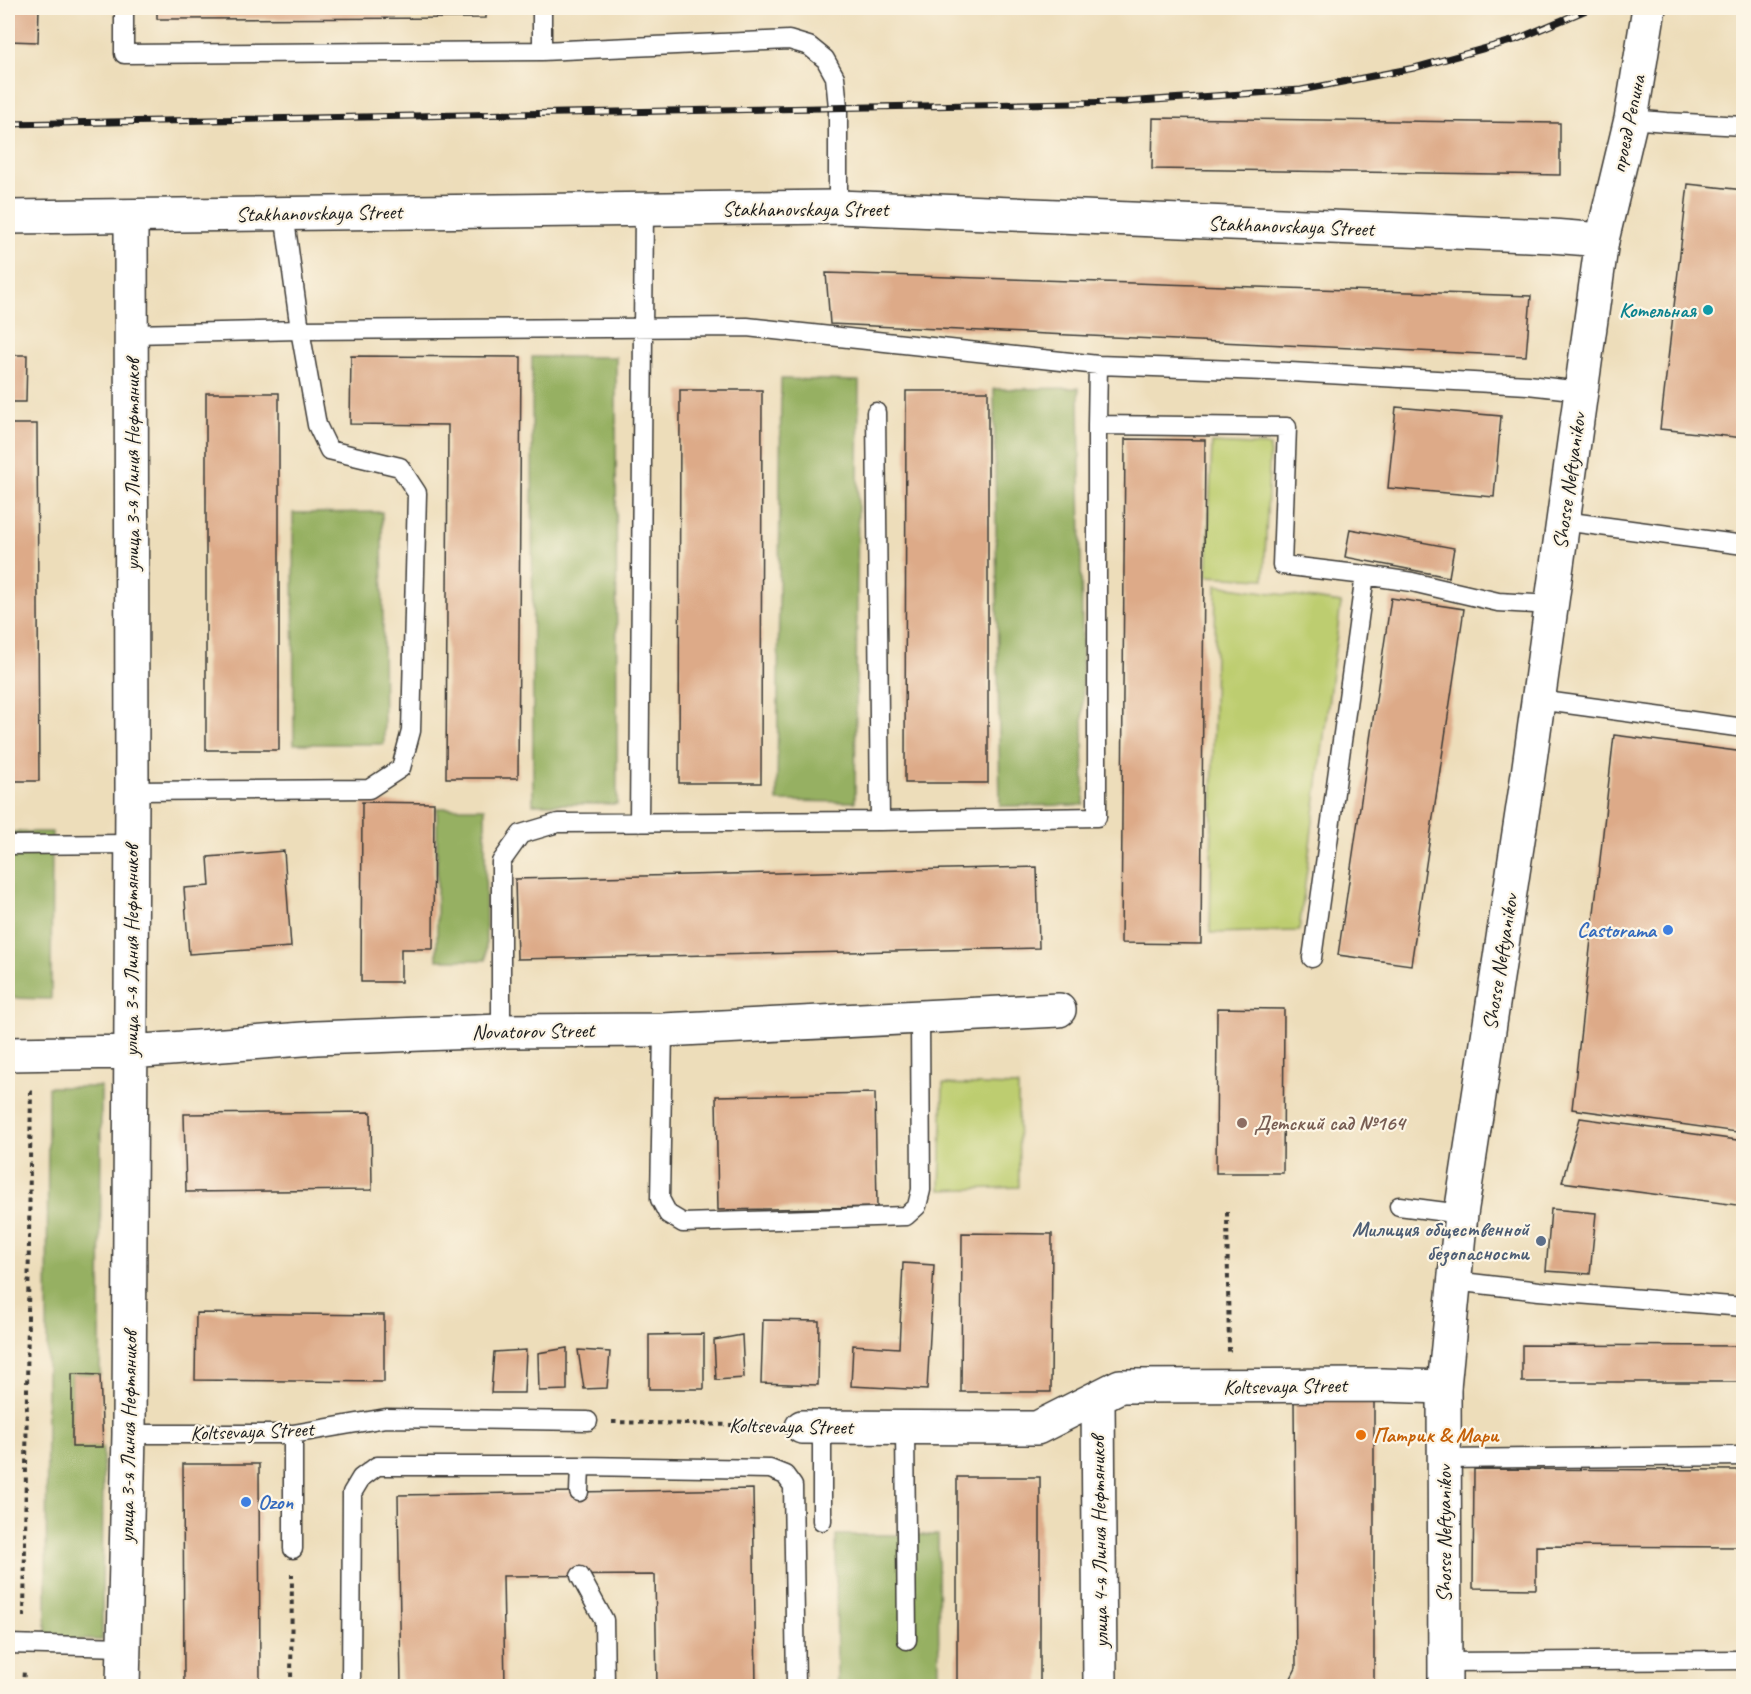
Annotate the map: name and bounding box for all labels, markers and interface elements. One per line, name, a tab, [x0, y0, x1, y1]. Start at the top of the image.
street label: проезд Репина	[1605, 71, 1651, 175]
street label: Stakhanovskaya Street	[722, 196, 890, 222]
street label: Stakhanovskaya Street	[236, 199, 404, 227]
street label: Stakhanovskaya Street	[1208, 210, 1377, 242]
place label: Котельная	[1619, 297, 1697, 323]
marker: Котельная	[1701, 303, 1715, 317]
street label: улица 3-я Линия Нефтяников	[119, 355, 145, 573]
street label: Shosse Neftyanikov	[1547, 409, 1592, 551]
street label: улица 3-я Линия Нефтяников	[118, 841, 144, 1059]
street label: Shosse Neftyanikov	[1476, 890, 1524, 1032]
place label: Castorama	[1577, 917, 1658, 943]
marker: Castorama	[1661, 923, 1675, 937]
street label: Novatorov Street	[472, 1017, 596, 1045]
place label: Детский сад №164	[1254, 1110, 1407, 1136]
marker: Детский сад №164	[1235, 1116, 1249, 1130]
place label: Милиция общественной безопасности	[1352, 1216, 1531, 1267]
marker: Милиция общественной безопасности	[1534, 1234, 1548, 1248]
street label: улица 3-я Линия Нефтяников	[113, 1326, 143, 1545]
street label: Koltsevaya Street	[1223, 1372, 1349, 1400]
street label: Koltsevaya Street	[729, 1412, 855, 1440]
street label: Koltsevaya Street	[190, 1416, 316, 1446]
place label: Патрик & Мари	[1373, 1422, 1500, 1448]
marker: Патрик & Мари	[1354, 1428, 1368, 1442]
street label: улица 4-я Линия Нефтяников	[1084, 1431, 1114, 1650]
street label: Shosse Neftyanikov	[1431, 1463, 1457, 1603]
place label: Ozon	[258, 1489, 293, 1515]
marker: Ozon	[239, 1495, 253, 1509]

